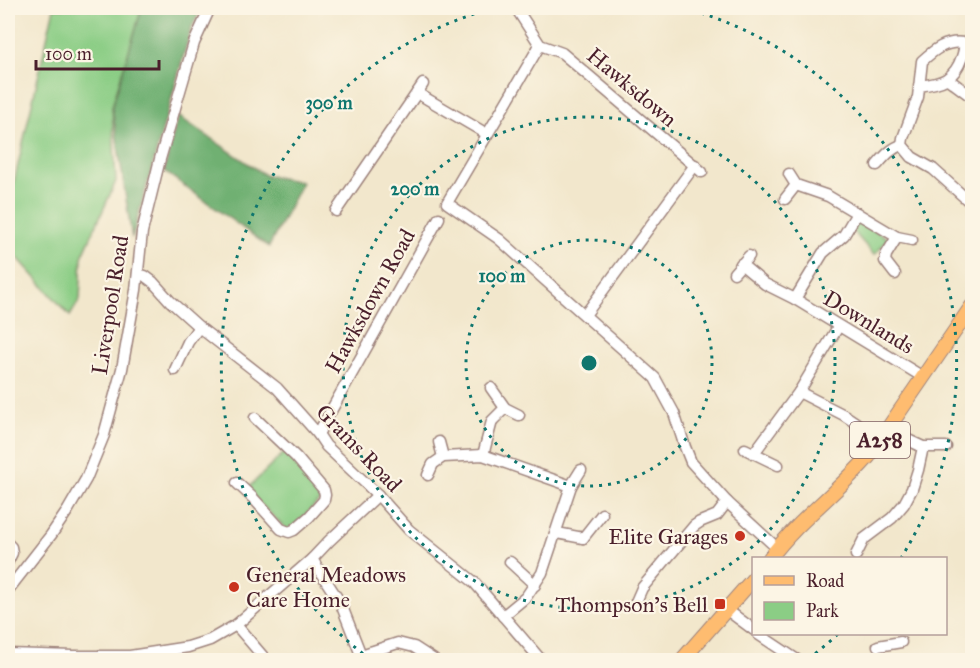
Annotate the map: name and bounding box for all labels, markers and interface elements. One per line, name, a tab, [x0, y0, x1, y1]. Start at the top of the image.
scale bar	[36, 33, 159, 71]
street label: Hawksdown	[582, 42, 683, 132]
text: 100 m	[45, 43, 92, 65]
text: 300 m	[305, 92, 353, 115]
text: 200 m	[391, 178, 440, 200]
street label: Hawksdown Road	[319, 224, 421, 378]
street label: Liverpool Road	[86, 233, 134, 377]
text: 100 m	[479, 265, 526, 287]
street label: Downlands	[819, 284, 919, 360]
centre of rings	[579, 353, 599, 373]
street label: Grams Road	[310, 398, 408, 498]
road number: A258	[850, 422, 910, 458]
place label: Elite Garages	[608, 523, 728, 550]
marker: Elite Garages	[733, 529, 747, 543]
legend	[752, 557, 947, 635]
place label: General Meadows Care Home	[246, 561, 406, 613]
text: Road	[806, 570, 844, 592]
marker: General Meadows Care Home	[227, 580, 241, 594]
place label: Thompson's Bell	[555, 591, 708, 618]
marker: Thompson's Bell	[713, 597, 727, 611]
text: Park	[806, 600, 839, 622]

